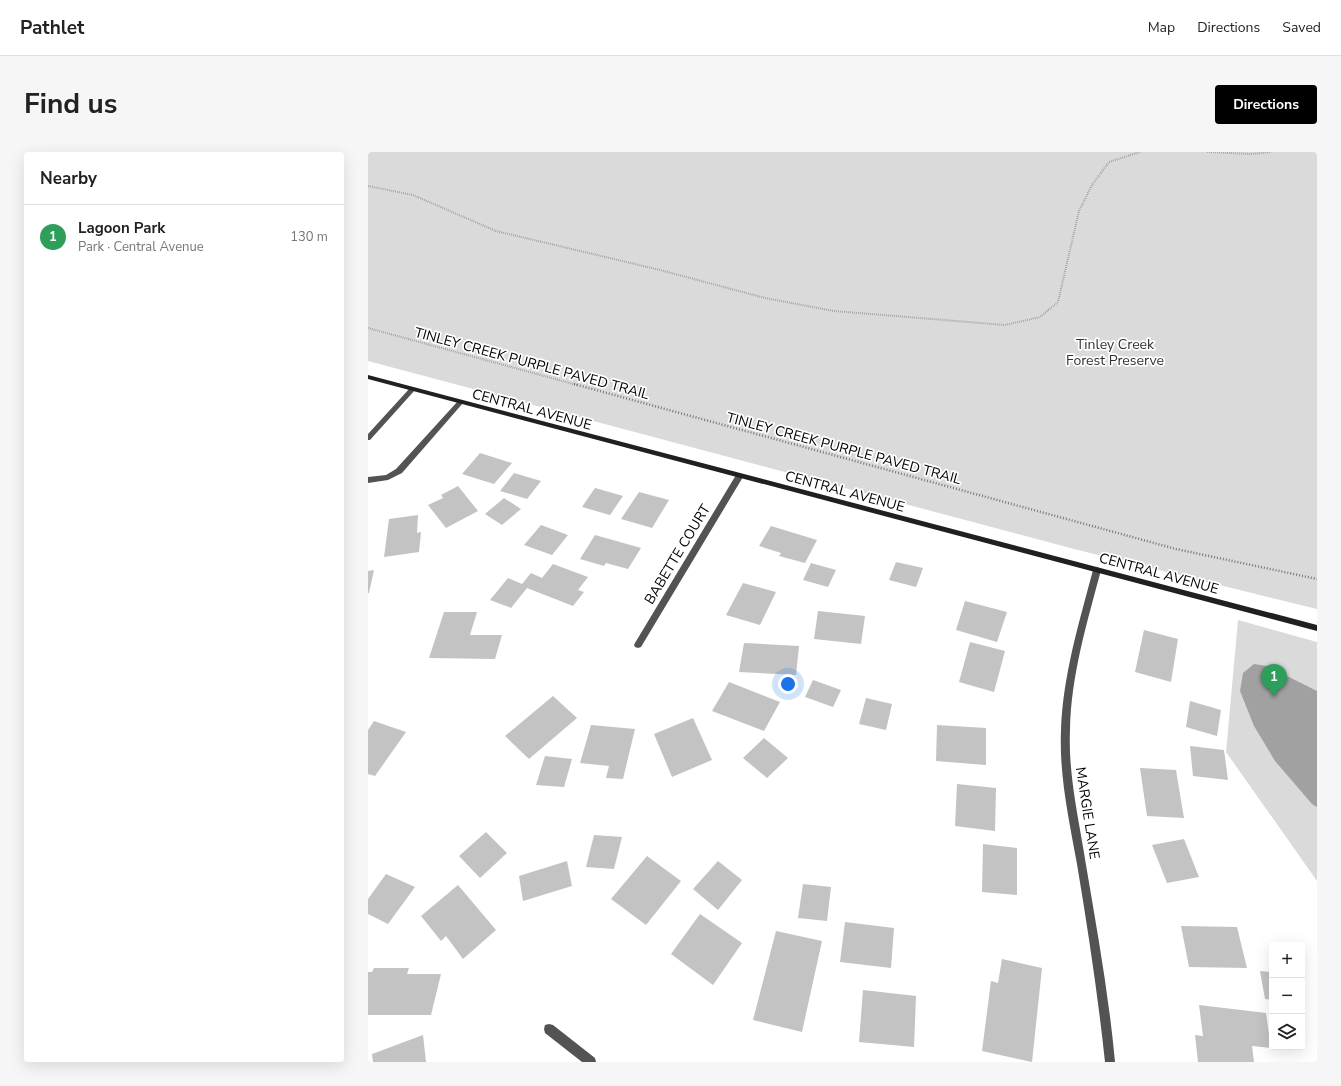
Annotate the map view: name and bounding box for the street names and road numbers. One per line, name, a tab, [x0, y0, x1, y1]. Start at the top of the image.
street label: TINLEY CREEK PURPLE PAVED TRAIL	[412, 323, 652, 404]
street label: CENTRAL AVENUE	[470, 384, 594, 435]
street label: TINLEY CREEK PURPLE PAVED TRAIL	[724, 408, 964, 489]
street label: CENTRAL AVENUE	[783, 466, 907, 517]
street label: BABETTE COURT	[640, 500, 715, 608]
street label: CENTRAL AVENUE	[1097, 548, 1221, 599]
street label: MARGIE LANE	[1071, 766, 1104, 861]

